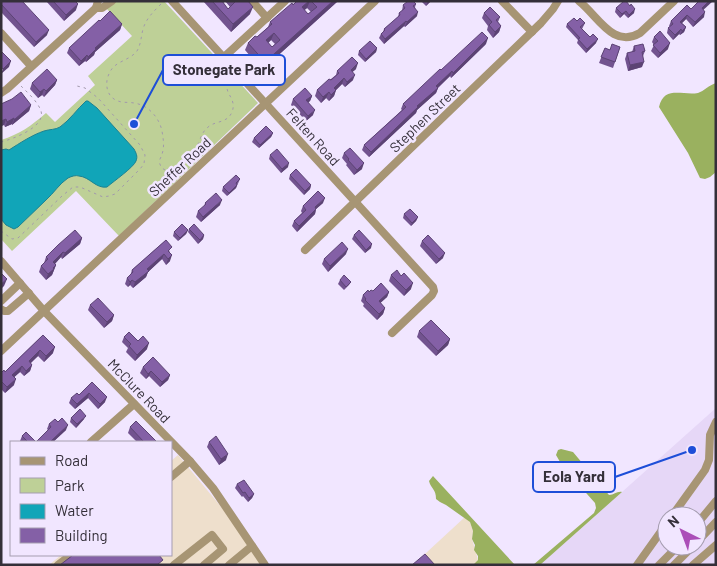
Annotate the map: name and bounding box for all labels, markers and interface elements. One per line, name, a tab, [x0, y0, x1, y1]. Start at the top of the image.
callout: Stonegate Park	[163, 55, 285, 85]
text: Stonegate Park	[173, 60, 275, 78]
street label: Stephen Street	[386, 80, 464, 156]
street label: Felten Road	[283, 104, 344, 169]
street label: Sheffer Road	[145, 134, 214, 200]
street label: McClure Road	[104, 355, 174, 426]
legend	[10, 441, 172, 556]
text: Road	[55, 451, 88, 469]
callout: Eola Yard	[533, 462, 615, 492]
text: Eola Yard	[543, 467, 605, 485]
text: Park	[55, 476, 85, 494]
text: Water	[55, 501, 94, 519]
north arrow	[657, 506, 707, 556]
text: N	[664, 512, 682, 530]
text: Building	[55, 526, 108, 544]

